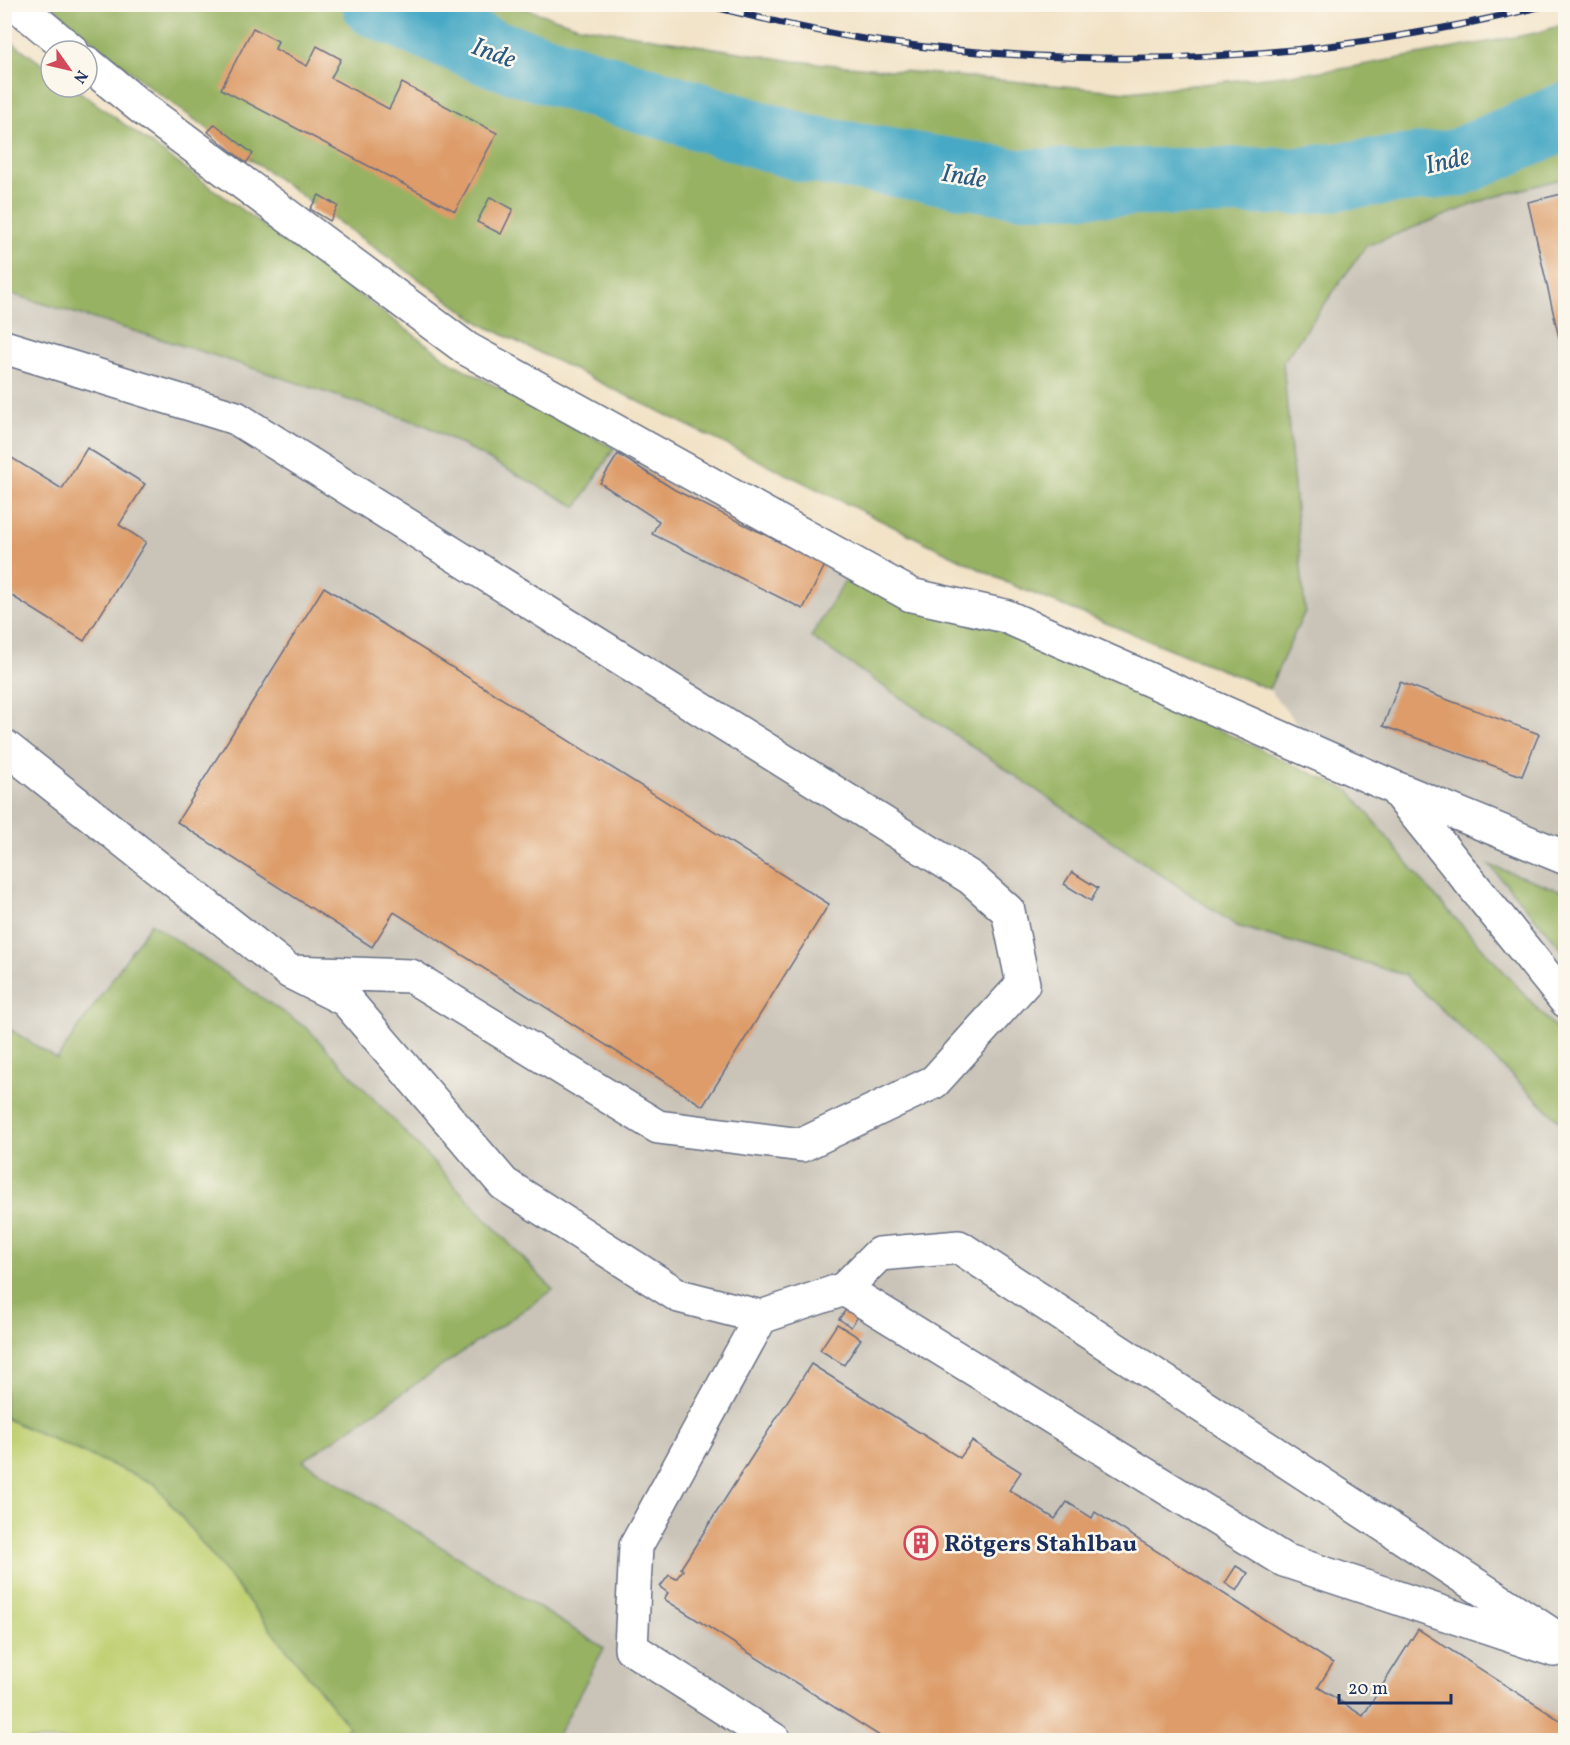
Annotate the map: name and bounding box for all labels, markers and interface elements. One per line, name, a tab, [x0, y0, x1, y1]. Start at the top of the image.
water label: Inde	[466, 29, 521, 79]
north arrow	[39, 39, 99, 99]
text: N	[67, 65, 92, 88]
water label: Inde	[1422, 139, 1474, 185]
water label: Inde	[939, 156, 989, 198]
building icon: Rötgers Stahlbau	[903, 1525, 939, 1561]
place label: Rötgers Stahlbau	[944, 1528, 1138, 1562]
scale bar	[1339, 1667, 1452, 1705]
text: 20 m	[1348, 1677, 1388, 1702]

